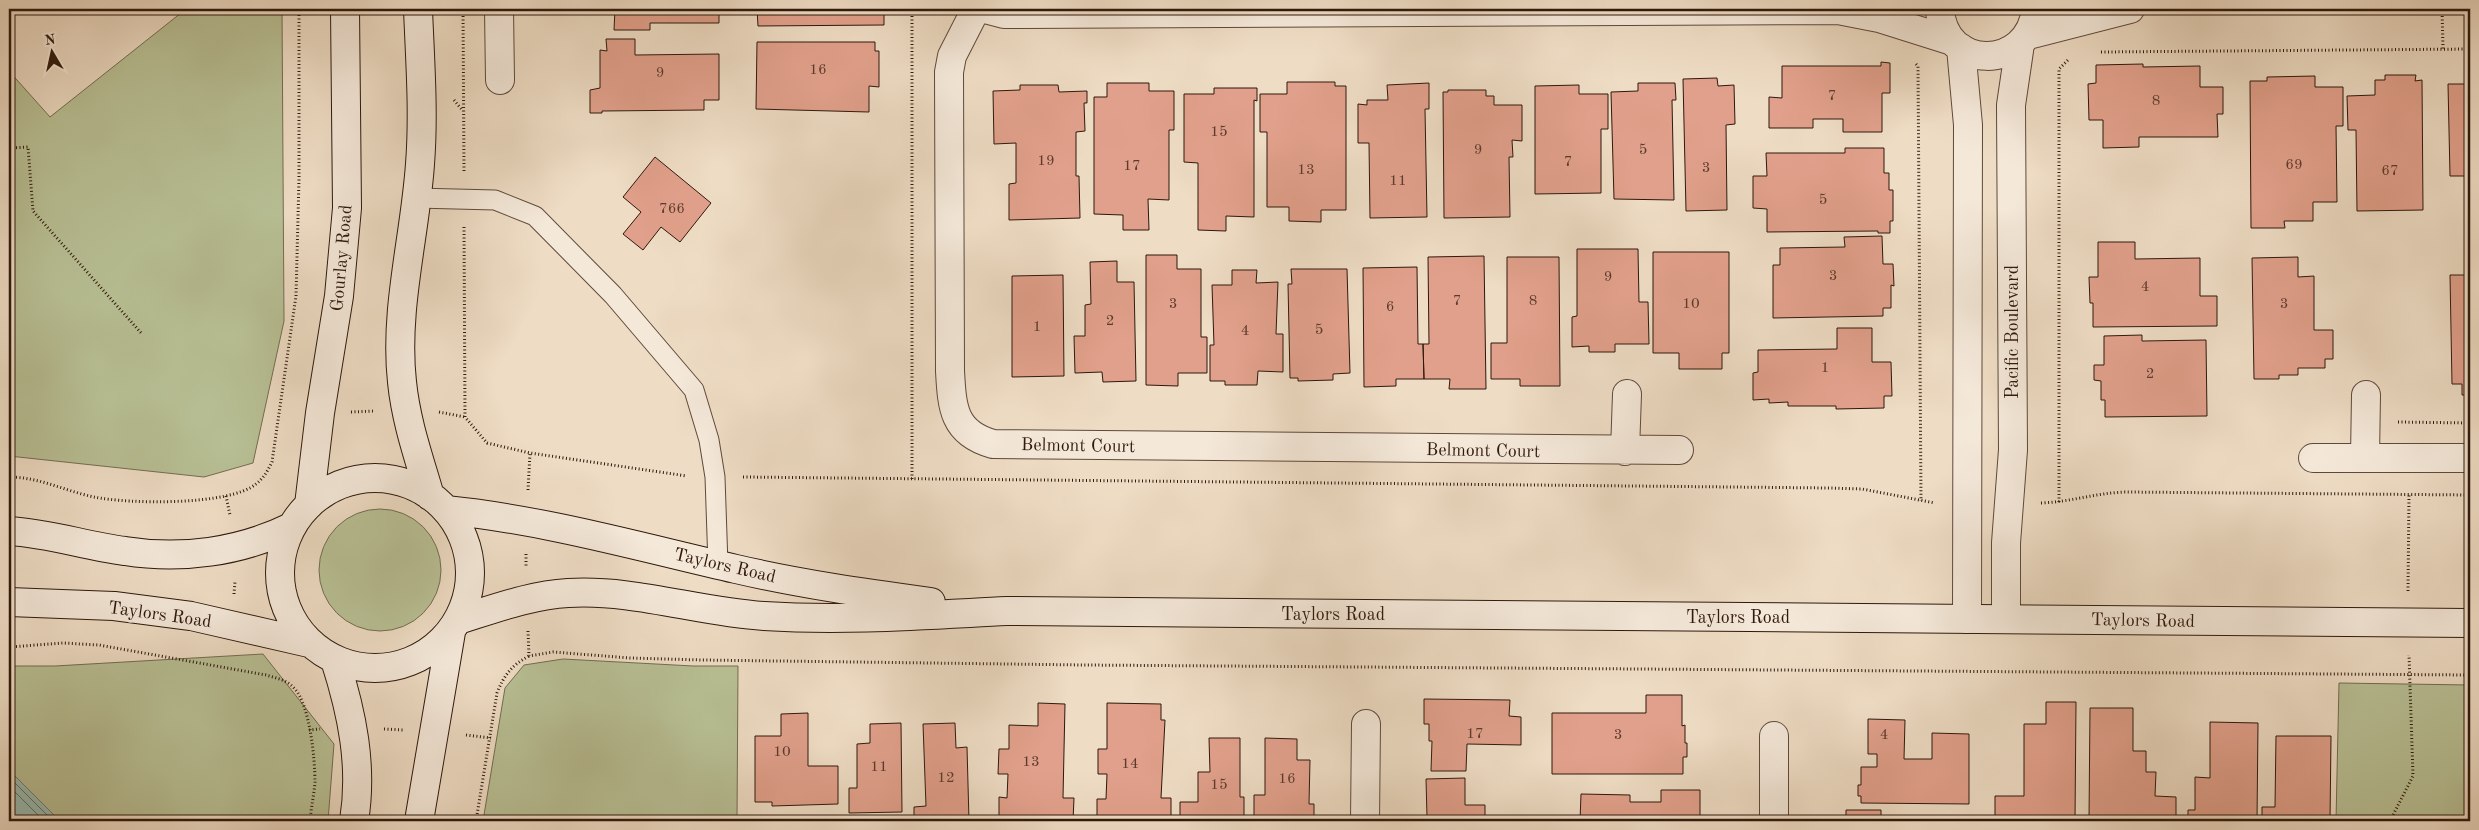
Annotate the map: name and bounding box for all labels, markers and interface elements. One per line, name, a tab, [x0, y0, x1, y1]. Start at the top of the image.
north arrow	[28, 28, 78, 78]
text: N	[44, 32, 57, 48]
house number: 16	[809, 63, 827, 78]
house number: 9	[656, 66, 664, 81]
house number: 7	[1828, 89, 1836, 104]
house number: 8	[2152, 94, 2160, 109]
house number: 15	[1210, 125, 1228, 140]
house number: 9	[1474, 143, 1482, 158]
house number: 5	[1639, 143, 1647, 158]
house number: 19	[1037, 154, 1055, 169]
house number: 7	[1564, 155, 1572, 170]
house number: 69	[2285, 158, 2303, 173]
house number: 17	[1123, 159, 1141, 174]
house number: 3	[1702, 161, 1710, 176]
house number: 13	[1297, 163, 1315, 178]
house number: 67	[2381, 164, 2399, 179]
house number: 11	[1389, 174, 1407, 189]
house number: 5	[1819, 193, 1827, 208]
house number: 766	[659, 202, 685, 217]
street label: Gourlay Road	[328, 204, 356, 312]
street label: Pacific Boulevard	[2004, 265, 2022, 399]
house number: 3	[1829, 269, 1837, 284]
house number: 9	[1604, 270, 1612, 285]
house number: 4	[2141, 280, 2149, 295]
house number: 7	[1453, 294, 1461, 309]
house number: 8	[1529, 294, 1537, 309]
house number: 3	[1169, 297, 1177, 312]
house number: 10	[1682, 297, 1700, 312]
house number: 3	[2280, 297, 2288, 312]
house number: 6	[1386, 300, 1394, 315]
house number: 2	[1106, 314, 1114, 329]
house number: 1	[1033, 320, 1041, 335]
house number: 5	[1315, 323, 1323, 338]
house number: 4	[1241, 324, 1249, 339]
house number: 1	[1821, 361, 1829, 376]
house number: 2	[2146, 367, 2154, 382]
street label: Belmont Court	[1021, 436, 1135, 456]
street label: Belmont Court	[1426, 441, 1540, 461]
street label: Taylors Road	[672, 545, 778, 586]
street label: Taylors Road	[107, 599, 213, 631]
street label: Taylors Road	[1281, 606, 1385, 624]
street label: Taylors Road	[1686, 609, 1790, 627]
street label: Taylors Road	[2091, 611, 2195, 631]
house number: 17	[1466, 727, 1484, 742]
house number: 3	[1614, 728, 1622, 743]
house number: 4	[1880, 728, 1888, 743]
house number: 10	[773, 745, 791, 760]
house number: 13	[1022, 755, 1040, 770]
house number: 14	[1121, 757, 1139, 772]
house number: 11	[870, 760, 888, 775]
house number: 12	[937, 771, 955, 786]
house number: 16	[1278, 772, 1296, 787]
house number: 15	[1210, 778, 1228, 793]

